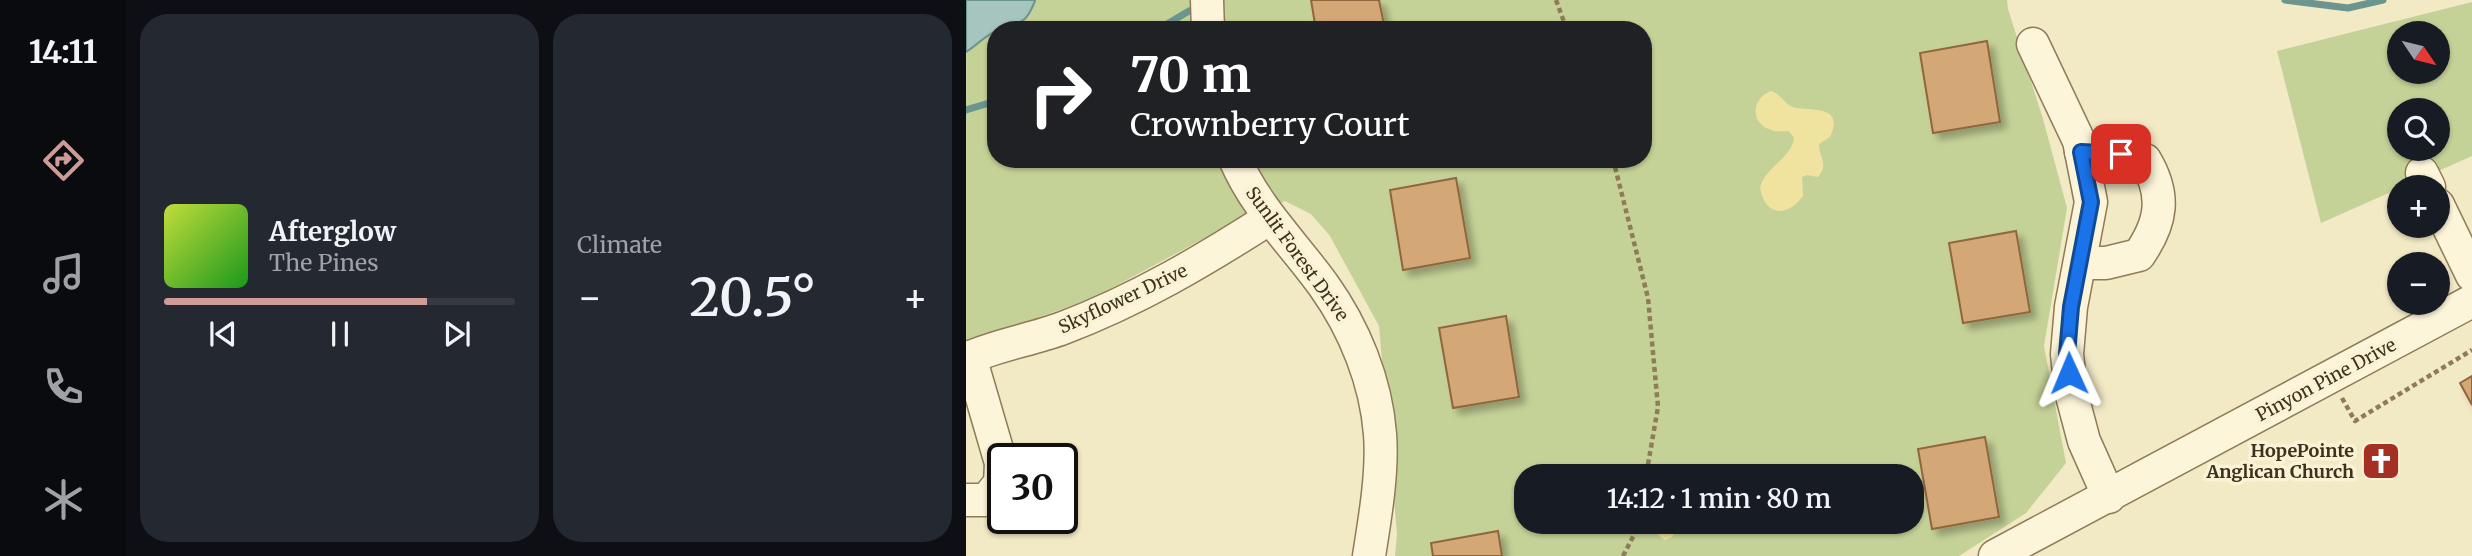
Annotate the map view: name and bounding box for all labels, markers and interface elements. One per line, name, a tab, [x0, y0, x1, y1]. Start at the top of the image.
north arrow	[2387, 21, 2450, 84]
map controls	[2387, 21, 2450, 315]
text: 14:11	[29, 32, 97, 72]
text: 70 m	[1130, 44, 1251, 105]
icon: right	[1015, 49, 1106, 140]
button: search	[2387, 98, 2450, 161]
text: Crownberry Court	[1130, 105, 1409, 145]
pin	[2091, 124, 2151, 184]
icon: arrive	[2102, 135, 2140, 173]
icon: directions	[39, 136, 88, 185]
button: +	[2387, 175, 2450, 238]
street label: Sunlit Forest Drive	[1241, 182, 1354, 326]
text: Afterglow	[269, 215, 396, 248]
text: Climate	[577, 230, 662, 259]
text: The Pines	[269, 248, 379, 277]
icon: music	[39, 249, 88, 298]
button: −	[2387, 252, 2450, 315]
street label: Skyflower Drive	[1055, 259, 1191, 338]
text: 20.5°	[689, 265, 816, 330]
text: −	[577, 274, 602, 321]
text: +	[903, 274, 928, 321]
icon: previous	[204, 315, 242, 353]
icon: pause	[321, 315, 359, 353]
icon: next	[438, 315, 476, 353]
street label: Pinyon Pine Drive	[2252, 333, 2400, 426]
position arrow	[2032, 336, 2106, 410]
icon: phone	[39, 362, 88, 411]
place label: HopePointe Anglican Church	[2205, 439, 2354, 483]
church icon: HopePointe Anglican Church	[2360, 440, 2402, 482]
speed limit sign: 30	[987, 443, 1078, 534]
icon: climate	[39, 475, 88, 524]
text: 14:12 · 1 min · 80 m	[1607, 482, 1831, 515]

